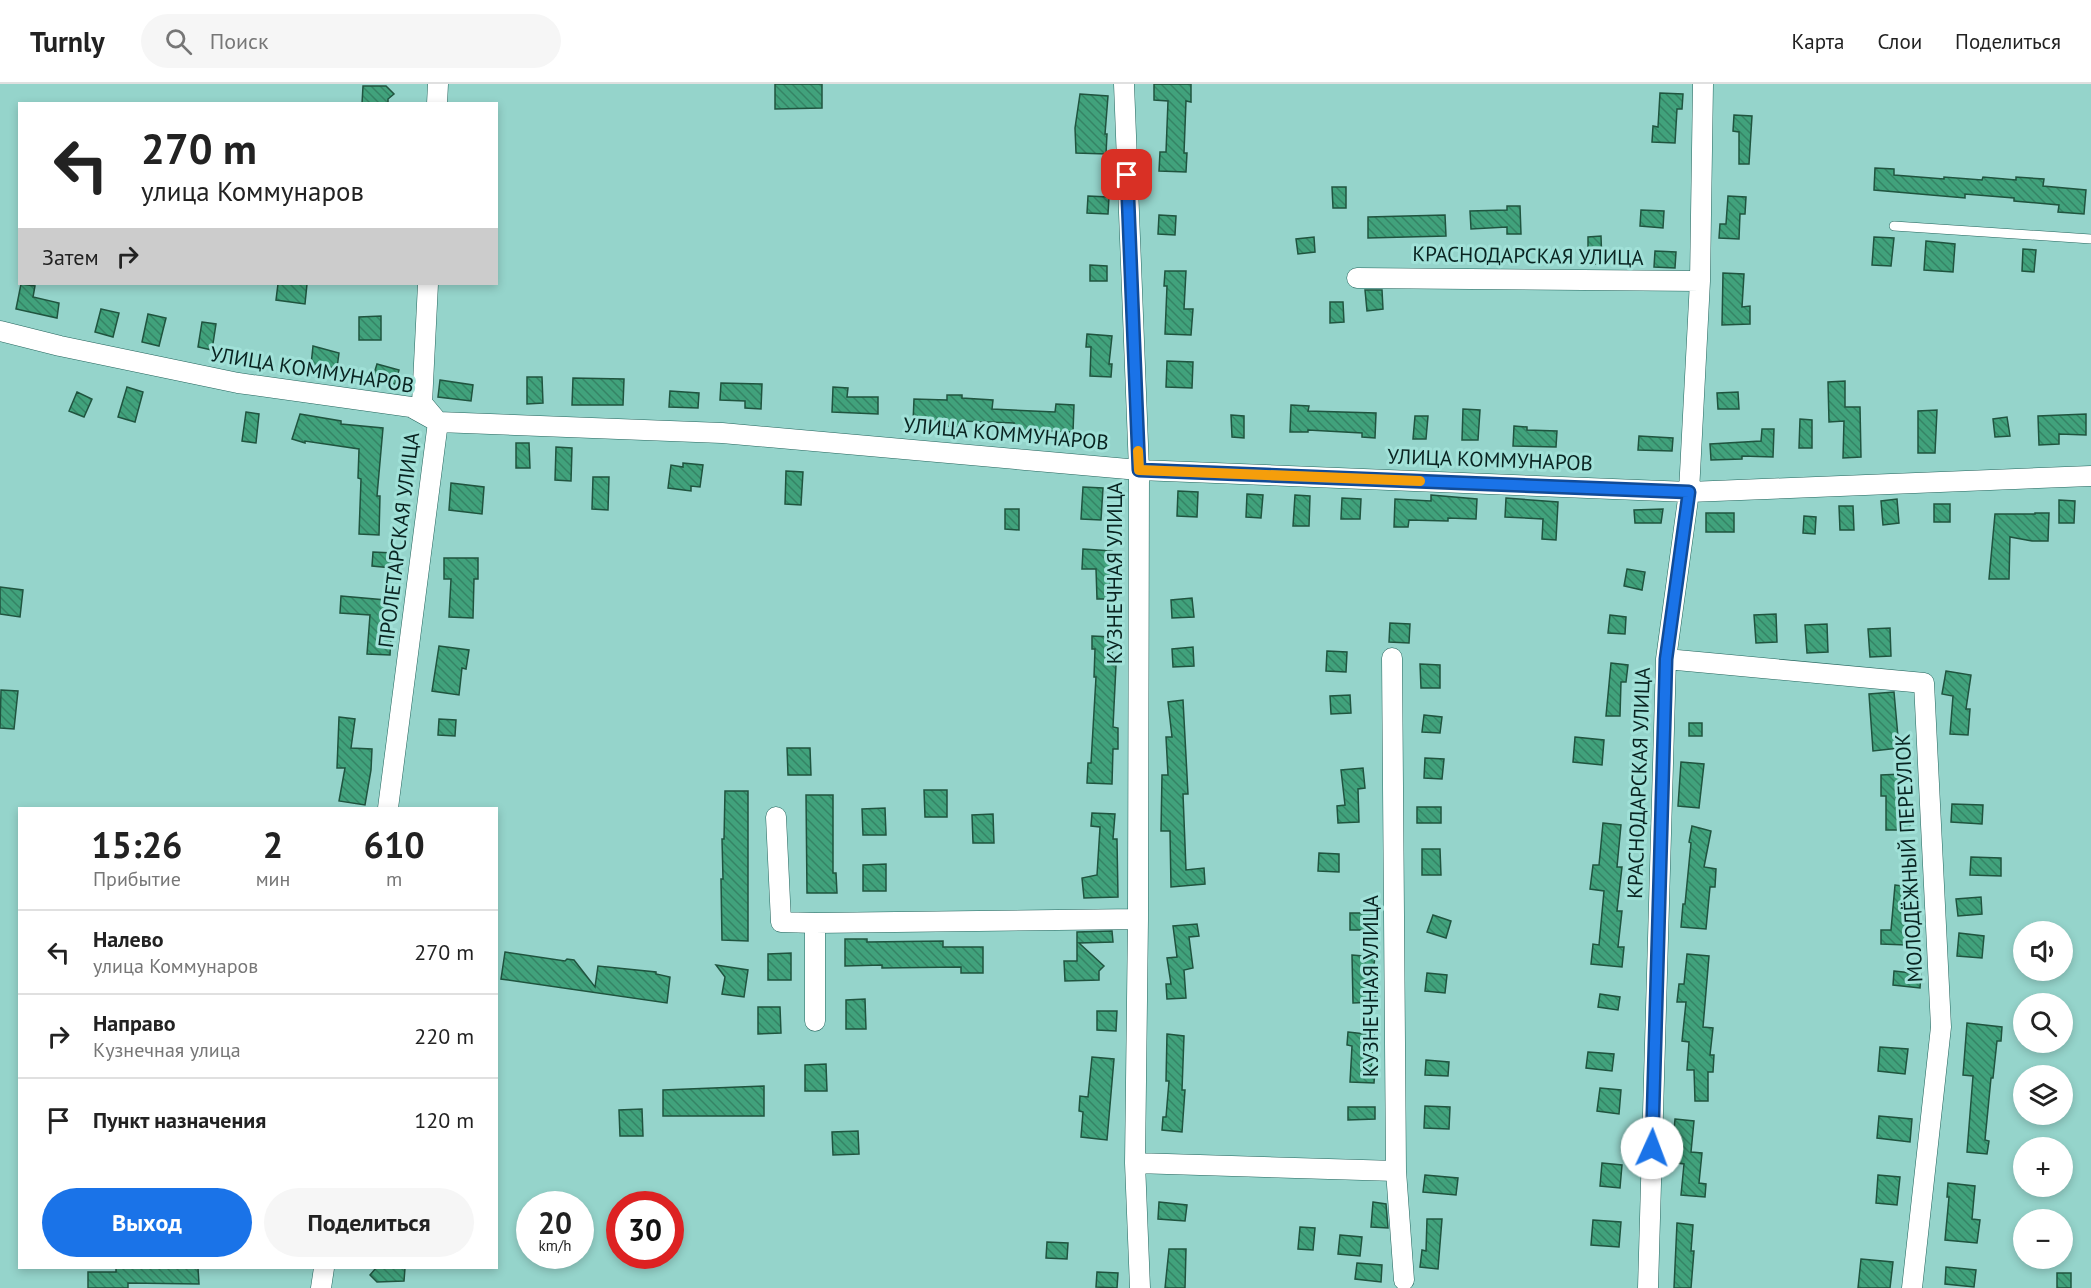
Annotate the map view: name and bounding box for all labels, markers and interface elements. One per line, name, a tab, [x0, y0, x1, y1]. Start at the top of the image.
search box	[141, 14, 561, 68]
text: Turnly	[30, 23, 105, 60]
icon: search	[162, 25, 195, 58]
text: Поиск	[210, 27, 268, 55]
text: Карта	[1791, 28, 1844, 55]
text: Слои	[1877, 28, 1922, 55]
text: Поделиться	[1955, 28, 2061, 55]
text: 270 m	[141, 121, 257, 176]
icon: left	[42, 126, 120, 204]
pin	[1101, 149, 1152, 200]
icon: arrive	[1110, 158, 1143, 191]
text: улица Коммунаров	[141, 174, 364, 208]
icon: right	[111, 240, 144, 273]
street label: КРАСНОДАРСКАЯ УЛИЦА	[1412, 240, 1645, 271]
text: Затем	[42, 243, 99, 271]
street label: УЛИЦА КОММУНАРОВ	[208, 340, 416, 399]
street label: УЛИЦА КОММУНАРОВ	[902, 411, 1110, 456]
street label: ПРОЛЕТАРСКАЯ УЛИЦА	[372, 430, 425, 649]
street label: УЛИЦА КОММУНАРОВ	[1387, 442, 1593, 477]
street label: КУЗНЕЧНАЯ УЛИЦА	[1101, 481, 1128, 664]
street label: КРАСНОДАРСКАЯ УЛИЦА	[1621, 666, 1656, 899]
street label: МОЛОДЁЖНЫЙ ПЕРЕУЛОК	[1888, 733, 1929, 983]
text: 15:26	[91, 821, 183, 868]
text: 2	[263, 821, 283, 868]
text: 610	[364, 821, 425, 868]
text: Прибытие	[93, 866, 181, 892]
text: мин	[256, 866, 290, 892]
text: m	[386, 866, 402, 892]
street label: КУЗНЕЧНАЯ УЛИЦА	[1357, 894, 1384, 1077]
map controls	[2013, 921, 2073, 1269]
button: sound	[2013, 921, 2073, 981]
text: Налево	[93, 925, 164, 953]
icon: left	[42, 936, 75, 969]
text: 270 m	[414, 938, 474, 966]
text: улица Коммунаров	[93, 953, 258, 979]
button: search	[2013, 993, 2073, 1053]
text: Направо	[93, 1009, 176, 1037]
icon: right	[42, 1020, 75, 1053]
text: 220 m	[414, 1022, 474, 1050]
text: Кузнечная улица	[93, 1037, 241, 1063]
button: layers	[2013, 1065, 2073, 1125]
icon: arrive	[42, 1104, 75, 1137]
text: Пункт назначения	[93, 1106, 266, 1134]
text: 120 m	[414, 1106, 474, 1134]
position arrow	[1620, 1116, 1684, 1180]
button: +	[2013, 1137, 2073, 1197]
button: Выход	[42, 1188, 252, 1257]
button: Поделиться	[264, 1188, 474, 1257]
speed limit sign: 30	[606, 1191, 684, 1269]
text: 20	[538, 1203, 572, 1242]
button: −	[2013, 1209, 2073, 1269]
text: km/h	[539, 1236, 571, 1255]

